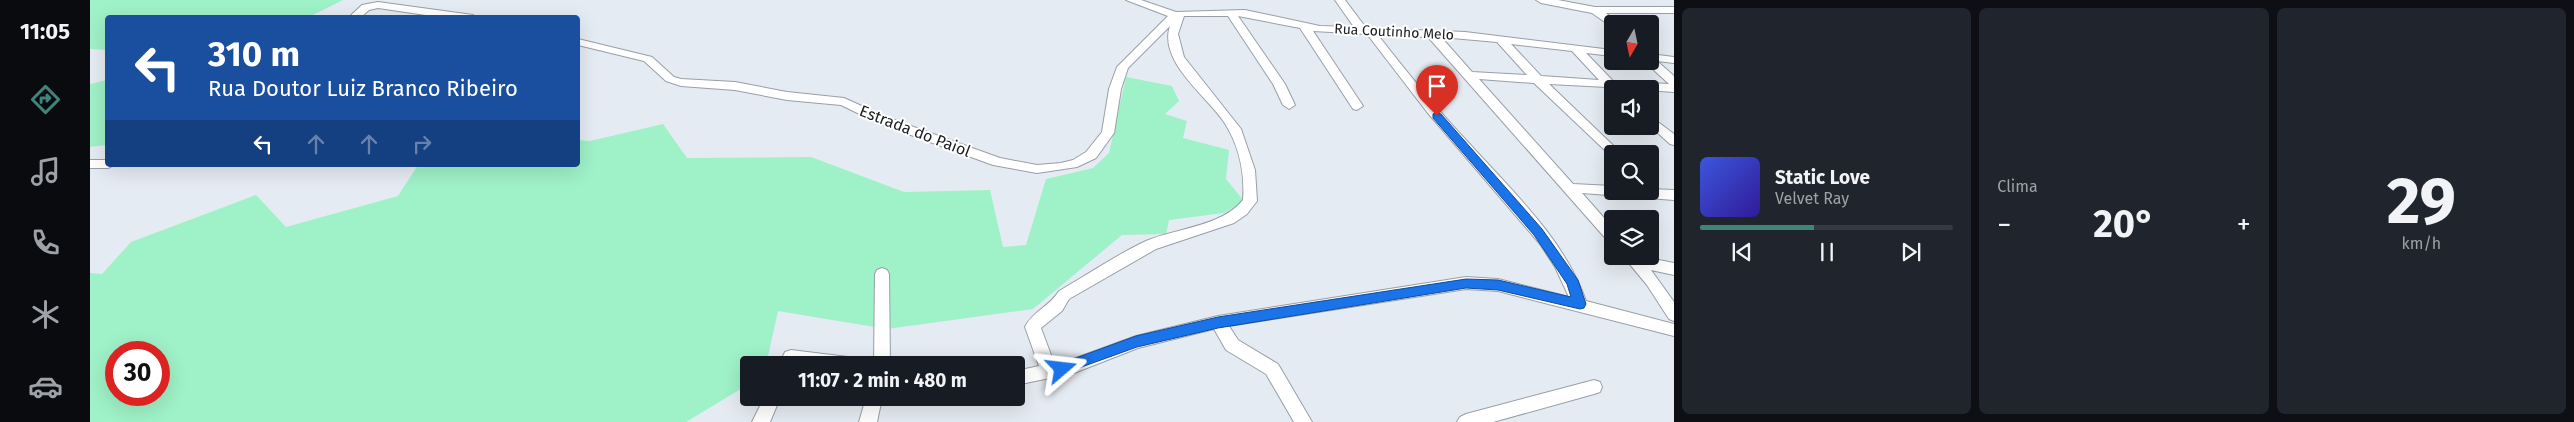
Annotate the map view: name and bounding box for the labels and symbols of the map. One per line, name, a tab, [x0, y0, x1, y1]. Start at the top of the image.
north arrow	[1604, 15, 1659, 70]
street label: Rua Coutinho Melo	[1334, 20, 1454, 44]
pin	[1416, 65, 1458, 116]
street label: Estrada do Paiol	[857, 101, 973, 161]
speed limit sign: 30	[105, 341, 170, 406]
position arrow	[1035, 342, 1087, 394]

